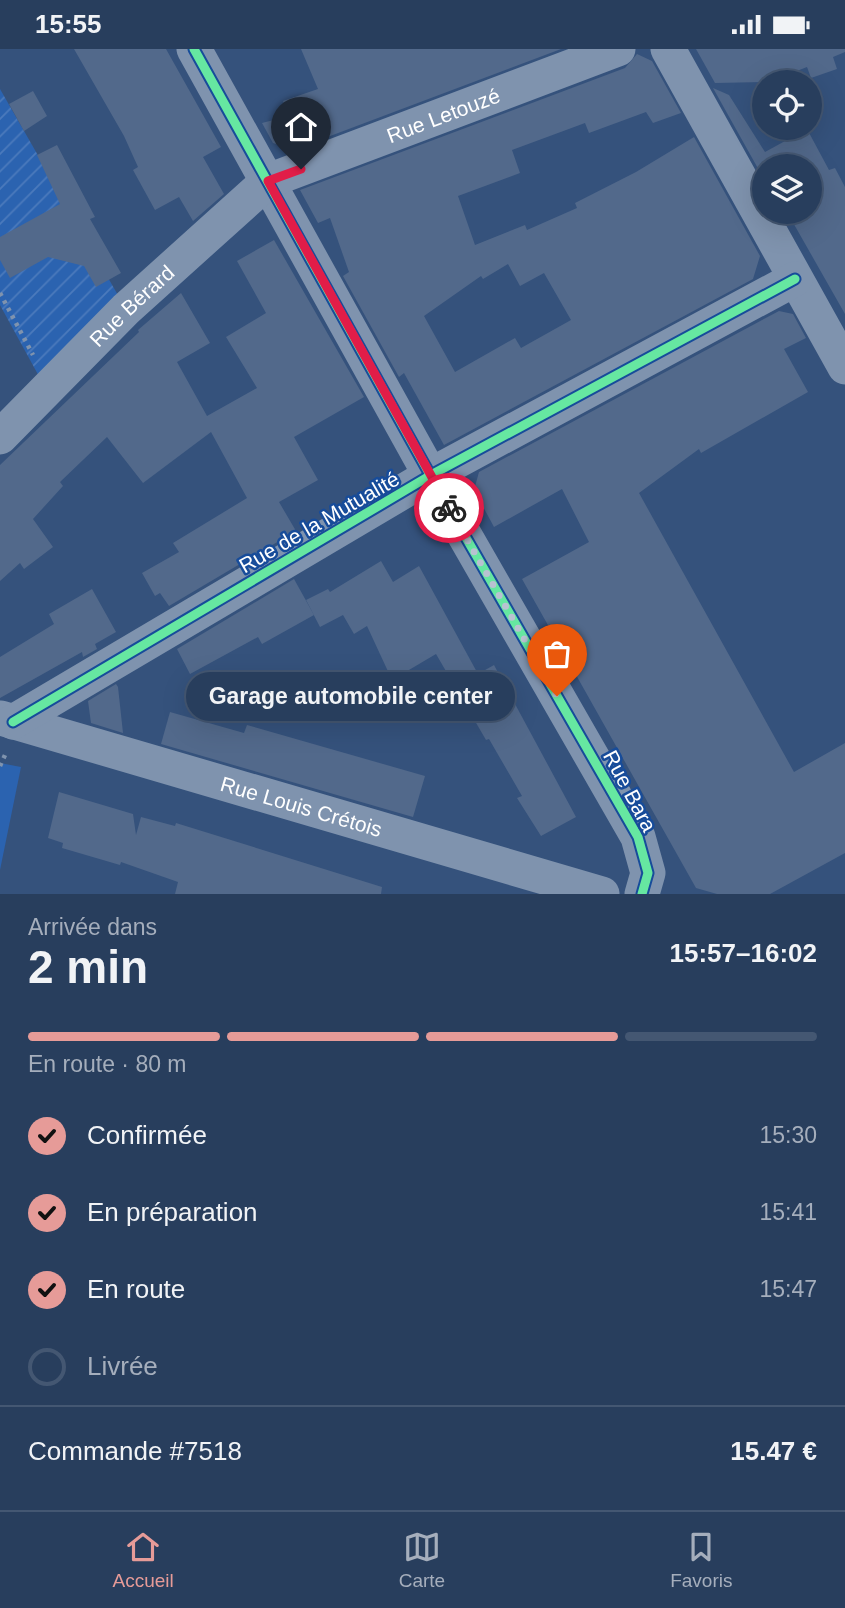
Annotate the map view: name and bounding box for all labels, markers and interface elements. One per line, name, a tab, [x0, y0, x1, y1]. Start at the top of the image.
text: 15:55	[35, 9, 102, 39]
map controls	[752, 70, 822, 224]
button: locate	[752, 70, 822, 140]
street label: Rue Letouzé	[383, 83, 503, 147]
pin	[271, 97, 331, 169]
icon: home	[282, 108, 320, 146]
button: layers	[752, 154, 822, 224]
street label: Rue Bérard	[85, 260, 178, 351]
street label: Rue de la Mutualité	[235, 467, 403, 577]
courier	[414, 473, 484, 543]
icon: bike	[430, 489, 468, 527]
pin	[527, 624, 587, 696]
icon: bag	[538, 635, 576, 673]
callout: Garage automobile center	[186, 671, 515, 721]
text: Garage automobile center	[209, 683, 492, 709]
street label: Rue Bara	[599, 746, 661, 836]
street label: Rue Louis Crétois	[218, 771, 385, 840]
text: Arrivée dans	[28, 914, 157, 940]
text: 15:57–16:02	[670, 938, 817, 968]
text: 2 min	[28, 941, 148, 993]
text: En route · 80 m	[28, 1051, 187, 1077]
icon: check	[28, 1117, 66, 1155]
text: Confirmée	[87, 1120, 207, 1150]
text: 15:30	[759, 1122, 817, 1148]
icon: check	[28, 1194, 66, 1232]
text: En préparation	[87, 1197, 258, 1227]
text: 15:41	[759, 1199, 817, 1225]
icon: check	[28, 1271, 66, 1309]
text: En route	[87, 1274, 185, 1304]
text: 15:47	[759, 1276, 817, 1302]
text: Livrée	[87, 1351, 158, 1381]
text: Commande #7518	[28, 1436, 242, 1466]
text: 15.47 €	[730, 1436, 817, 1466]
tab: Accueil	[112, 1528, 174, 1592]
tab: Carte	[399, 1528, 445, 1592]
tab: Favoris	[670, 1528, 732, 1592]

